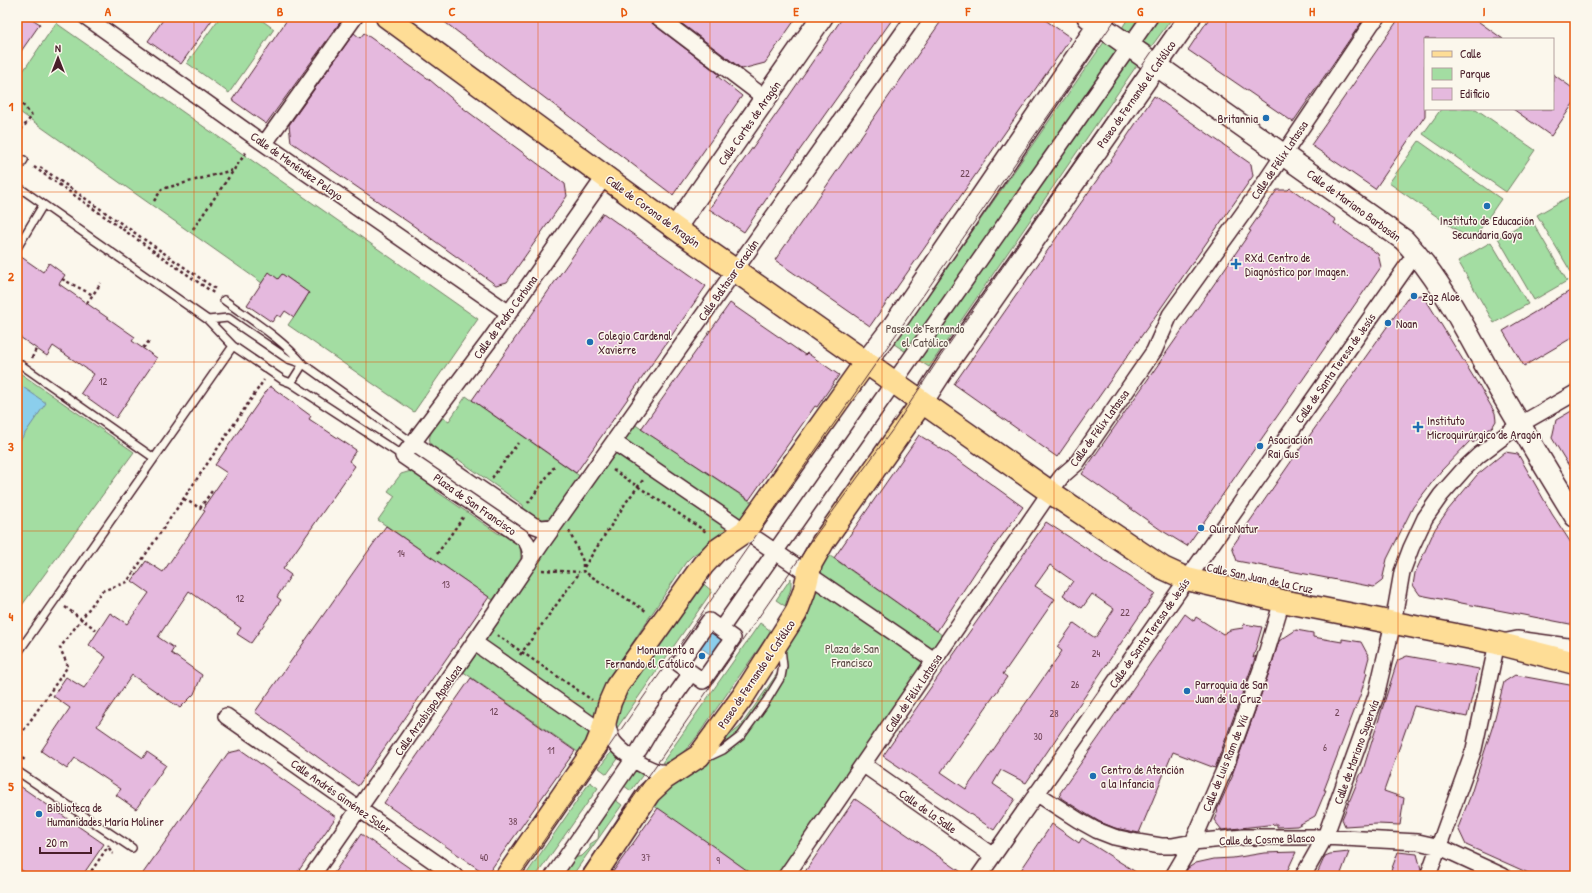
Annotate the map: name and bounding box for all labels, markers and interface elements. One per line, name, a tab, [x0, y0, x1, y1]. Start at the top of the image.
text: A	[105, 2, 112, 20]
text: B	[277, 2, 284, 20]
text: C	[448, 2, 456, 20]
text: D	[621, 2, 628, 20]
text: E	[793, 2, 799, 20]
text: F	[965, 2, 972, 20]
text: G	[1137, 2, 1144, 20]
text: H	[1309, 2, 1315, 20]
text: I	[1482, 2, 1486, 20]
street label: Paseo de Fernando el Católico	[1092, 37, 1180, 151]
north arrow	[38, 38, 78, 78]
legend	[1424, 38, 1554, 110]
text: N	[55, 41, 61, 55]
text: Calle	[1460, 45, 1481, 62]
text: Parque	[1460, 65, 1490, 82]
street label: Calle Cortes de Aragón	[714, 77, 784, 169]
text: Edificio	[1460, 85, 1490, 102]
text: 1	[9, 97, 14, 115]
place label: Britannia	[1218, 110, 1258, 127]
marker: Britannia	[1261, 113, 1271, 123]
street label: Calle de Félix Latassa	[1246, 117, 1312, 203]
street label: Calle de Menéndez Pelayo	[247, 128, 347, 204]
street label: Calle de Mariano Barbasán	[1303, 165, 1405, 245]
house number: 22	[960, 167, 970, 180]
street label: Calle de Corona de Aragón	[602, 171, 704, 251]
marker: Instituto de Educación Secundaria Goya	[1482, 201, 1492, 211]
place label: Instituto de Educación Secundaria Goya	[1440, 212, 1534, 243]
street label: Calle Baltasar Gracián	[693, 236, 763, 324]
place label: RXd. Centro de Diagnóstico por Imagen.	[1245, 249, 1349, 280]
marker: RXd. Centro de Diagnóstico por Imagen.	[1230, 258, 1242, 270]
text: 2	[8, 267, 15, 285]
street label: Calle de Pedro Cerbuna	[469, 272, 541, 362]
place label: Zgz Aloe	[1422, 288, 1460, 305]
marker: Zgz Aloe	[1409, 291, 1419, 301]
street label: Calle de Santa Teresa de Jesús	[1291, 309, 1380, 426]
place label: Noan	[1396, 315, 1417, 332]
marker: Noan	[1383, 318, 1393, 328]
park label: Paseo de Fernando el Católico	[886, 320, 964, 351]
place label: Colegio Cardenal Xavierre	[598, 327, 672, 358]
marker: Colegio Cardenal Xavierre	[585, 337, 595, 347]
house number: 12	[99, 375, 107, 388]
street label: Calle de Félix Latassa	[1065, 386, 1133, 470]
place label: Instituto Microquirúrgico de Aragón	[1427, 412, 1541, 443]
marker: Instituto Microquirúrgico de Aragón	[1412, 421, 1424, 433]
place label: Asociación Rai Gus	[1268, 431, 1313, 462]
text: 3	[8, 437, 14, 455]
marker: Asociación Rai Gus	[1255, 441, 1265, 451]
street label: Plaza de San Francisco	[430, 469, 520, 539]
place label: QuiroNatur	[1209, 520, 1259, 537]
marker: QuiroNatur	[1196, 523, 1206, 533]
house number: 14	[397, 547, 405, 560]
street label: Calle San Juan de la Cruz	[1205, 558, 1315, 598]
street label: Calle de Santa Teresa de Jesús	[1105, 574, 1194, 691]
house number: 13	[442, 578, 451, 591]
house number: 12	[236, 592, 244, 605]
house number: 22	[1120, 606, 1130, 619]
text: 4	[9, 607, 14, 625]
street label: Paseo de Fernando el Católico	[713, 616, 799, 732]
park label: Plaza de San Francisco	[825, 640, 879, 671]
place label: Monumento a Fernando el Católico	[605, 641, 694, 672]
house number: 24	[1092, 647, 1100, 660]
street label: Calle de Félix Latassa	[880, 650, 946, 736]
marker: Monumento a Fernando el Católico	[697, 651, 707, 661]
street label: Calle Arzobispo Apaolaza	[390, 661, 466, 759]
place label: Parroquia de San Juan de la Cruz	[1195, 676, 1268, 707]
house number: 26	[1071, 678, 1079, 691]
marker: Parroquia de San Juan de la Cruz	[1182, 686, 1192, 696]
street label: Calle de Mariano Supervía	[1329, 697, 1383, 807]
house number: 12	[490, 705, 498, 718]
house number: 2	[1335, 706, 1340, 719]
house number: 28	[1049, 707, 1059, 720]
street label: Calle de Luis Ram de Viú	[1198, 712, 1252, 814]
house number: 30	[1034, 730, 1043, 743]
house number: 6	[1323, 741, 1327, 754]
house number: 11	[547, 744, 555, 757]
street label: Calle Andrés Giménez Soler	[287, 755, 395, 837]
place label: Centro de Atención a la Infancia	[1101, 761, 1184, 792]
marker: Centro de Atención a la Infancia	[1088, 771, 1098, 781]
text: 5	[8, 777, 14, 795]
street label: Calle de la Salle	[896, 785, 961, 837]
place label: Biblioteca de Humanidades María Moliner	[47, 799, 164, 830]
marker: Biblioteca de Humanidades María Moliner	[34, 809, 44, 819]
house number: 38	[509, 815, 517, 828]
scale bar	[40, 829, 91, 855]
street label: Calle de Cosme Blasco	[1219, 829, 1315, 849]
text: 20 m	[46, 834, 68, 851]
house number: 40	[480, 851, 489, 864]
house number: 37	[641, 851, 651, 864]
house number: 9	[716, 854, 720, 867]

